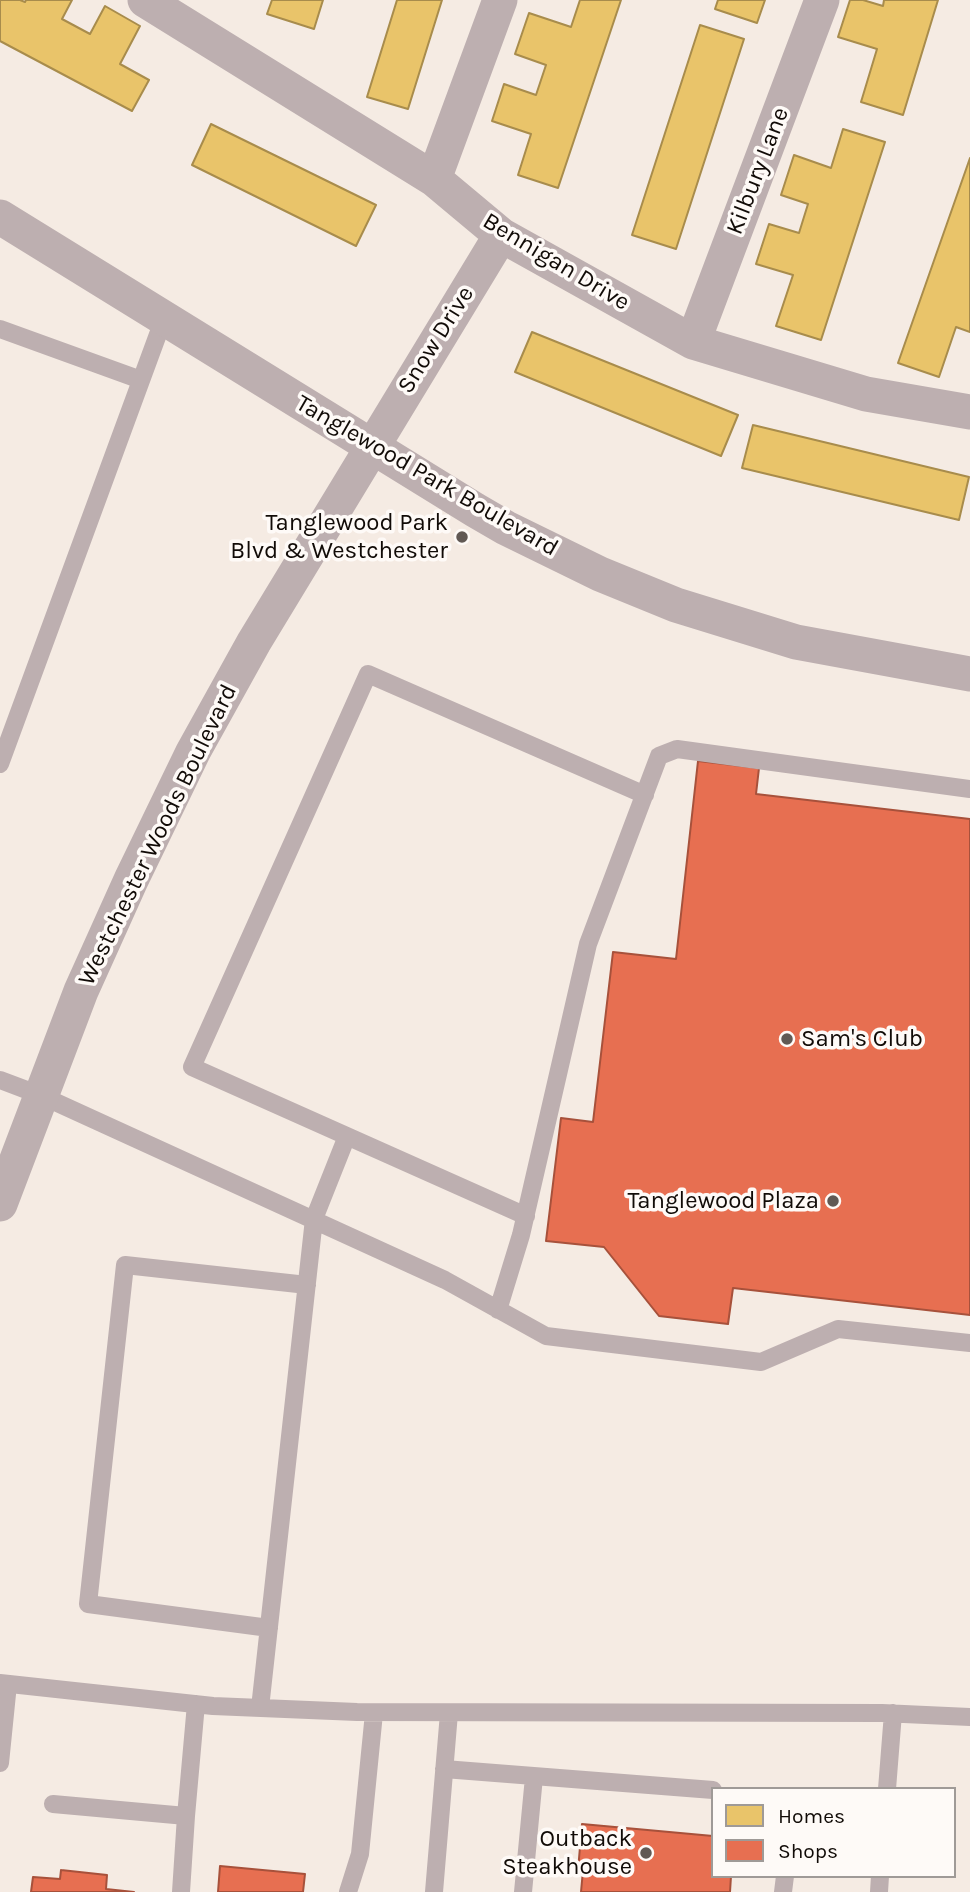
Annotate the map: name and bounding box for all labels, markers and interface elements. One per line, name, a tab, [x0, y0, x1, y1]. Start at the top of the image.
street label: Kilbury Lane	[721, 103, 795, 239]
street label: Bennigan Drive	[477, 207, 635, 317]
street label: Snow Drive	[392, 281, 480, 399]
street label: Tanglewood Park Boulevard	[291, 389, 563, 563]
place label: Tanglewood Park Blvd & Westchester	[230, 509, 448, 565]
marker: Tanglewood Park Blvd & Westchester	[454, 529, 470, 545]
street label: Westchester Woods Boulevard	[72, 680, 244, 990]
place label: Sam's Club	[801, 1025, 923, 1053]
marker: Sam's Club	[779, 1031, 795, 1047]
place label: Tanglewood Plaza	[627, 1187, 819, 1215]
marker: Tanglewood Plaza	[825, 1193, 841, 1209]
legend	[711, 1787, 956, 1878]
text: Homes	[778, 1804, 845, 1828]
place label: Outback Steakhouse	[502, 1825, 632, 1881]
text: Shops	[778, 1839, 838, 1863]
marker: Outback Steakhouse	[638, 1845, 654, 1861]

